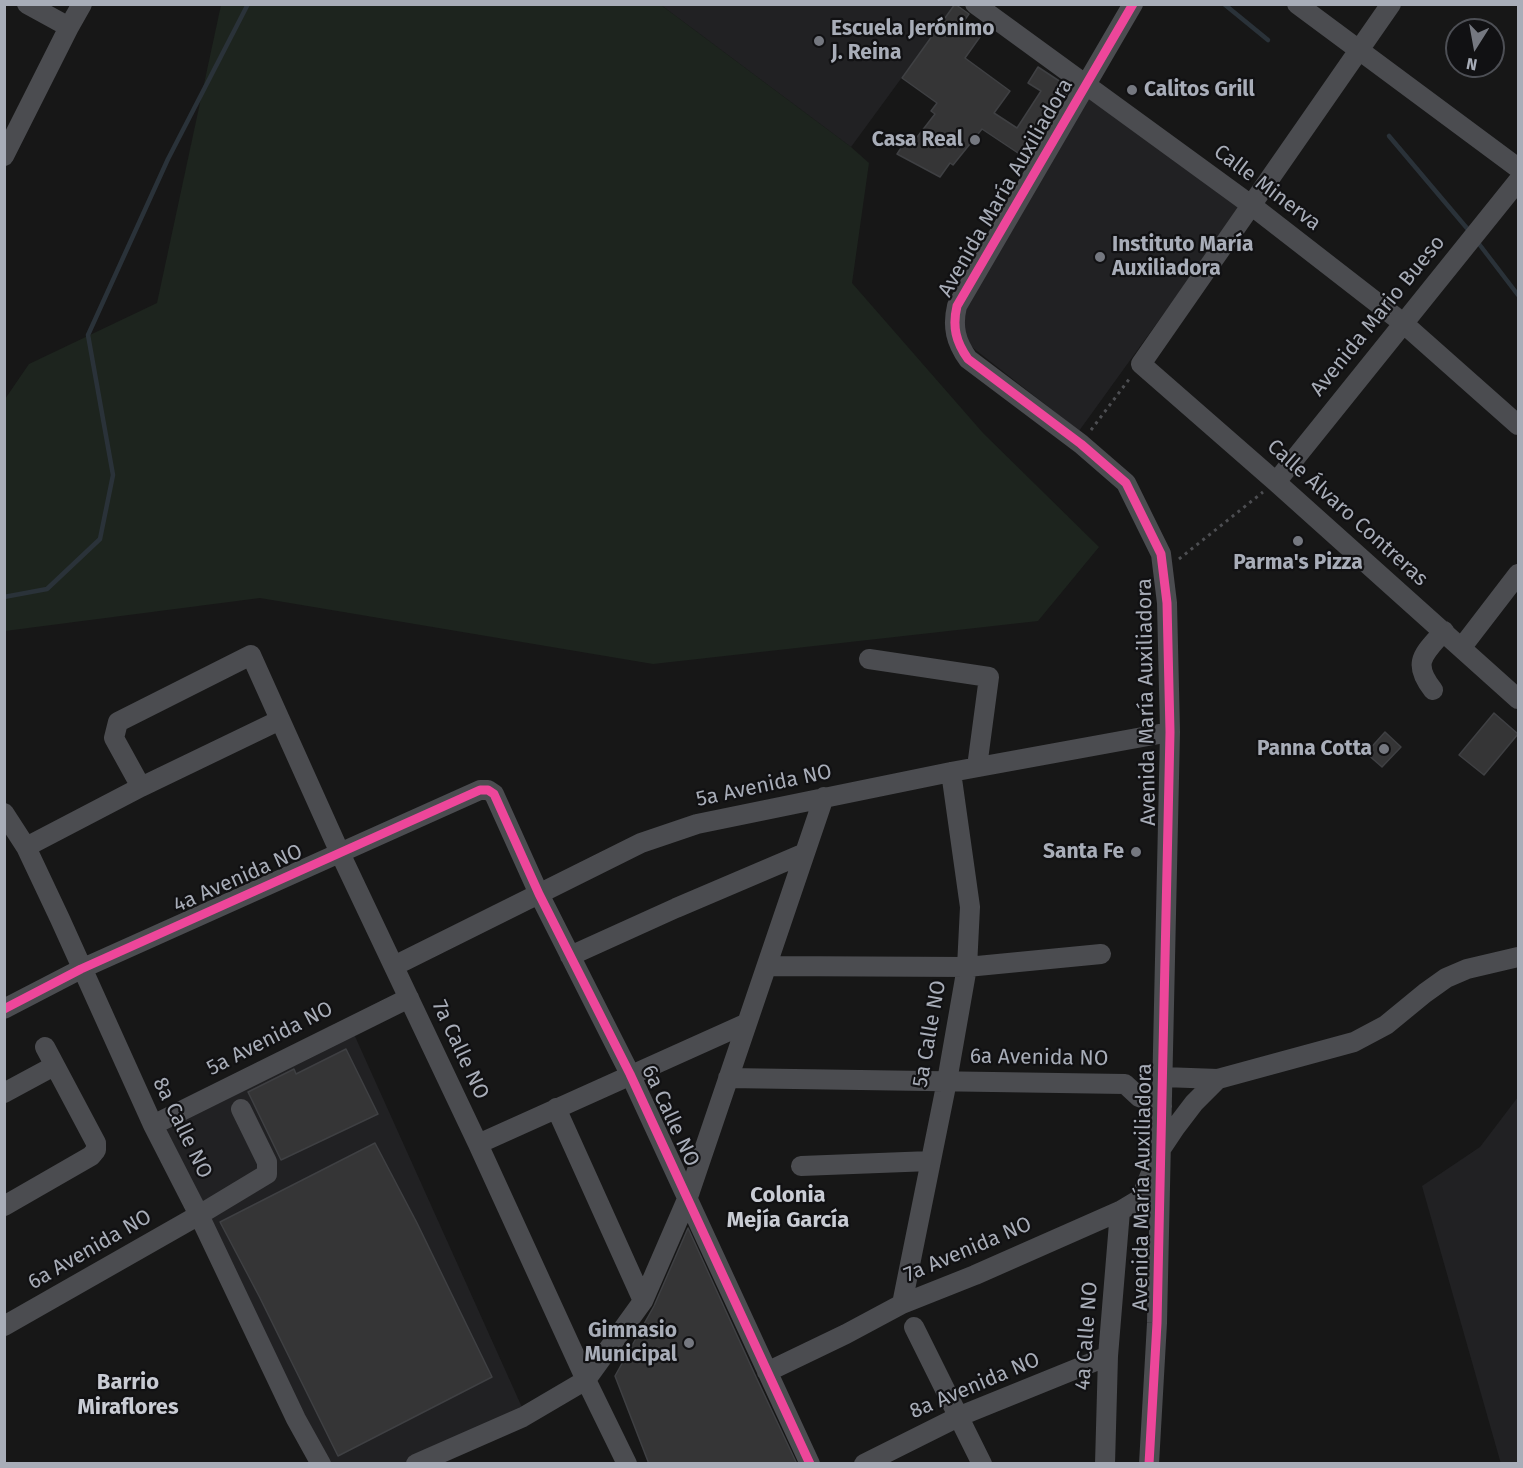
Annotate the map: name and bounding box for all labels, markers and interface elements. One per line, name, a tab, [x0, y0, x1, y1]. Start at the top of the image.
place label: Escuela Jerónimo J. Reina	[831, 16, 995, 66]
north arrow	[1445, 18, 1505, 78]
marker: Escuela Jerónimo J. Reina	[812, 34, 826, 48]
text: N	[1465, 54, 1479, 75]
street label: Avenida María Auxiliadora	[933, 74, 1079, 302]
place label: Calitos Grill	[1144, 77, 1255, 103]
marker: Calitos Grill	[1125, 83, 1139, 97]
place label: Casa Real	[872, 127, 963, 153]
marker: Casa Real	[968, 133, 982, 147]
street label: Calle Minerva	[1208, 140, 1326, 236]
street label: Avenida Mario Bueso	[1305, 231, 1451, 401]
place label: Instituto María Auxiliadora	[1112, 232, 1253, 282]
marker: Instituto María Auxiliadora	[1093, 250, 1107, 264]
street label: Calle Álvaro Contreras	[1261, 434, 1433, 592]
marker: Parma's Pizza	[1291, 534, 1305, 548]
place label: Parma's Pizza	[1233, 550, 1363, 576]
street label: Avenida María Auxiliadora	[1132, 578, 1162, 826]
place label: Panna Cotta	[1257, 736, 1372, 762]
marker: Panna Cotta	[1377, 742, 1391, 756]
street label: 5a Avenida NO	[694, 759, 834, 813]
street label: 4a Avenida NO	[170, 839, 306, 919]
place label: Santa Fe	[1043, 839, 1124, 865]
marker: Santa Fe	[1129, 845, 1143, 859]
street label: 5a Calle NO	[908, 978, 952, 1090]
street label: 5a Avenida NO	[203, 996, 337, 1082]
street label: 7a Calle NO	[426, 996, 494, 1104]
street label: 6a Avenida NO	[970, 1044, 1108, 1072]
street label: 6a Calle NO	[636, 1061, 704, 1171]
street label: Avenida María Auxiliadora	[1128, 1063, 1158, 1311]
street label: 8a Calle NO	[147, 1073, 217, 1183]
district label: Colonia Mejía García	[727, 1183, 849, 1234]
street label: 6a Avenida NO	[24, 1204, 156, 1296]
street label: 7a Avenida NO	[900, 1212, 1036, 1288]
street label: 4a Calle NO	[1071, 1281, 1103, 1391]
place label: Gimnasio Municipal	[585, 1318, 677, 1368]
marker: Gimnasio Municipal	[682, 1336, 696, 1350]
street label: 8a Avenida NO	[906, 1347, 1044, 1425]
district label: Barrio Miraflores	[77, 1370, 179, 1422]

